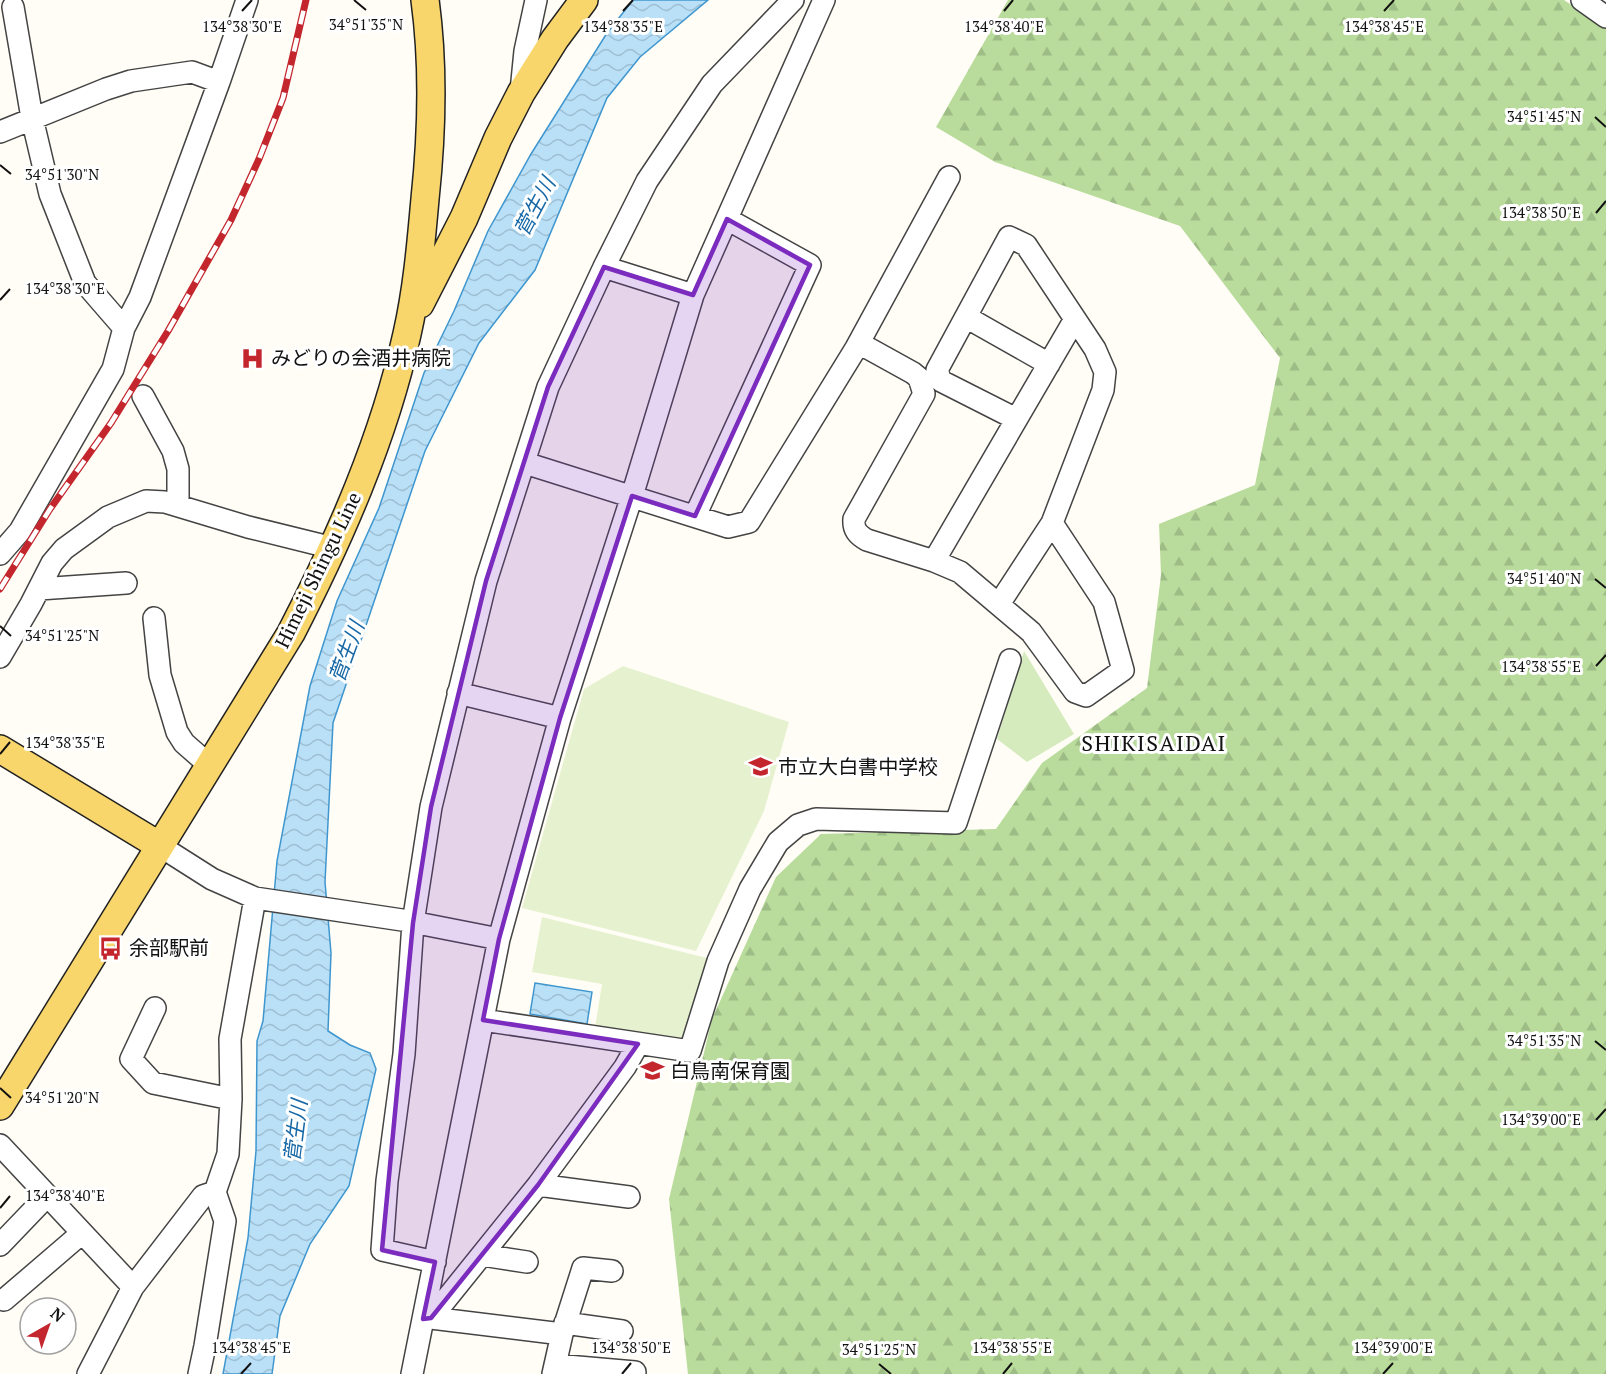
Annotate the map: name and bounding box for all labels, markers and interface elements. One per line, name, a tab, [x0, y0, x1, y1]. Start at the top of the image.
text: 34°51'35"N	[329, 14, 403, 34]
text: 134°38'30"E	[202, 16, 282, 36]
text: 134°38'35"E	[583, 16, 663, 36]
text: 134°38'40"E	[964, 16, 1044, 36]
text: 134°38'45"E	[1344, 16, 1424, 36]
text: 34°51'45"N	[1507, 106, 1581, 126]
text: 34°51'30"N	[25, 164, 99, 184]
water label: 菅生川	[507, 170, 562, 241]
text: 134°38'50"E	[1501, 202, 1581, 222]
text: 134°38'30"E	[25, 278, 105, 298]
place label: みどりの会酒井病院	[271, 344, 451, 371]
hospital icon: みどりの会酒井病院	[240, 345, 266, 371]
street label: Himeji Shingu Line	[268, 487, 367, 652]
text: 34°51'40"N	[1507, 568, 1581, 588]
water label: 菅生川	[322, 615, 371, 686]
text: 34°51'25"N	[25, 625, 99, 645]
text: 134°38'55"E	[1501, 656, 1581, 676]
district label: SHIKISAIDAI	[1081, 728, 1227, 757]
text: 134°38'35"E	[25, 732, 105, 752]
place label: 市立大白書中学校	[778, 753, 938, 780]
school or university icon: 市立大白書中学校	[747, 754, 773, 780]
place label: 余部駅前	[129, 934, 209, 961]
bus stop icon: 余部駅前	[98, 935, 124, 961]
text: 34°51'35"N	[1507, 1030, 1581, 1050]
place label: 白鳥南保育園	[670, 1057, 790, 1084]
school or university icon: 白鳥南保育園	[639, 1058, 665, 1084]
text: 34°51'20"N	[25, 1087, 99, 1107]
water label: 菅生川	[277, 1096, 313, 1164]
text: 134°39'00"E	[1501, 1109, 1581, 1129]
text: 134°38'40"E	[25, 1185, 105, 1205]
north arrow	[18, 1296, 78, 1356]
text: N	[46, 1302, 69, 1327]
text: 134°38'45"E	[211, 1337, 291, 1357]
text: 134°38'50"E	[591, 1337, 671, 1357]
text: 134°38'55"E	[972, 1337, 1052, 1357]
text: 134°39'00"E	[1353, 1337, 1433, 1357]
text: 34°51'25"N	[842, 1339, 916, 1359]

